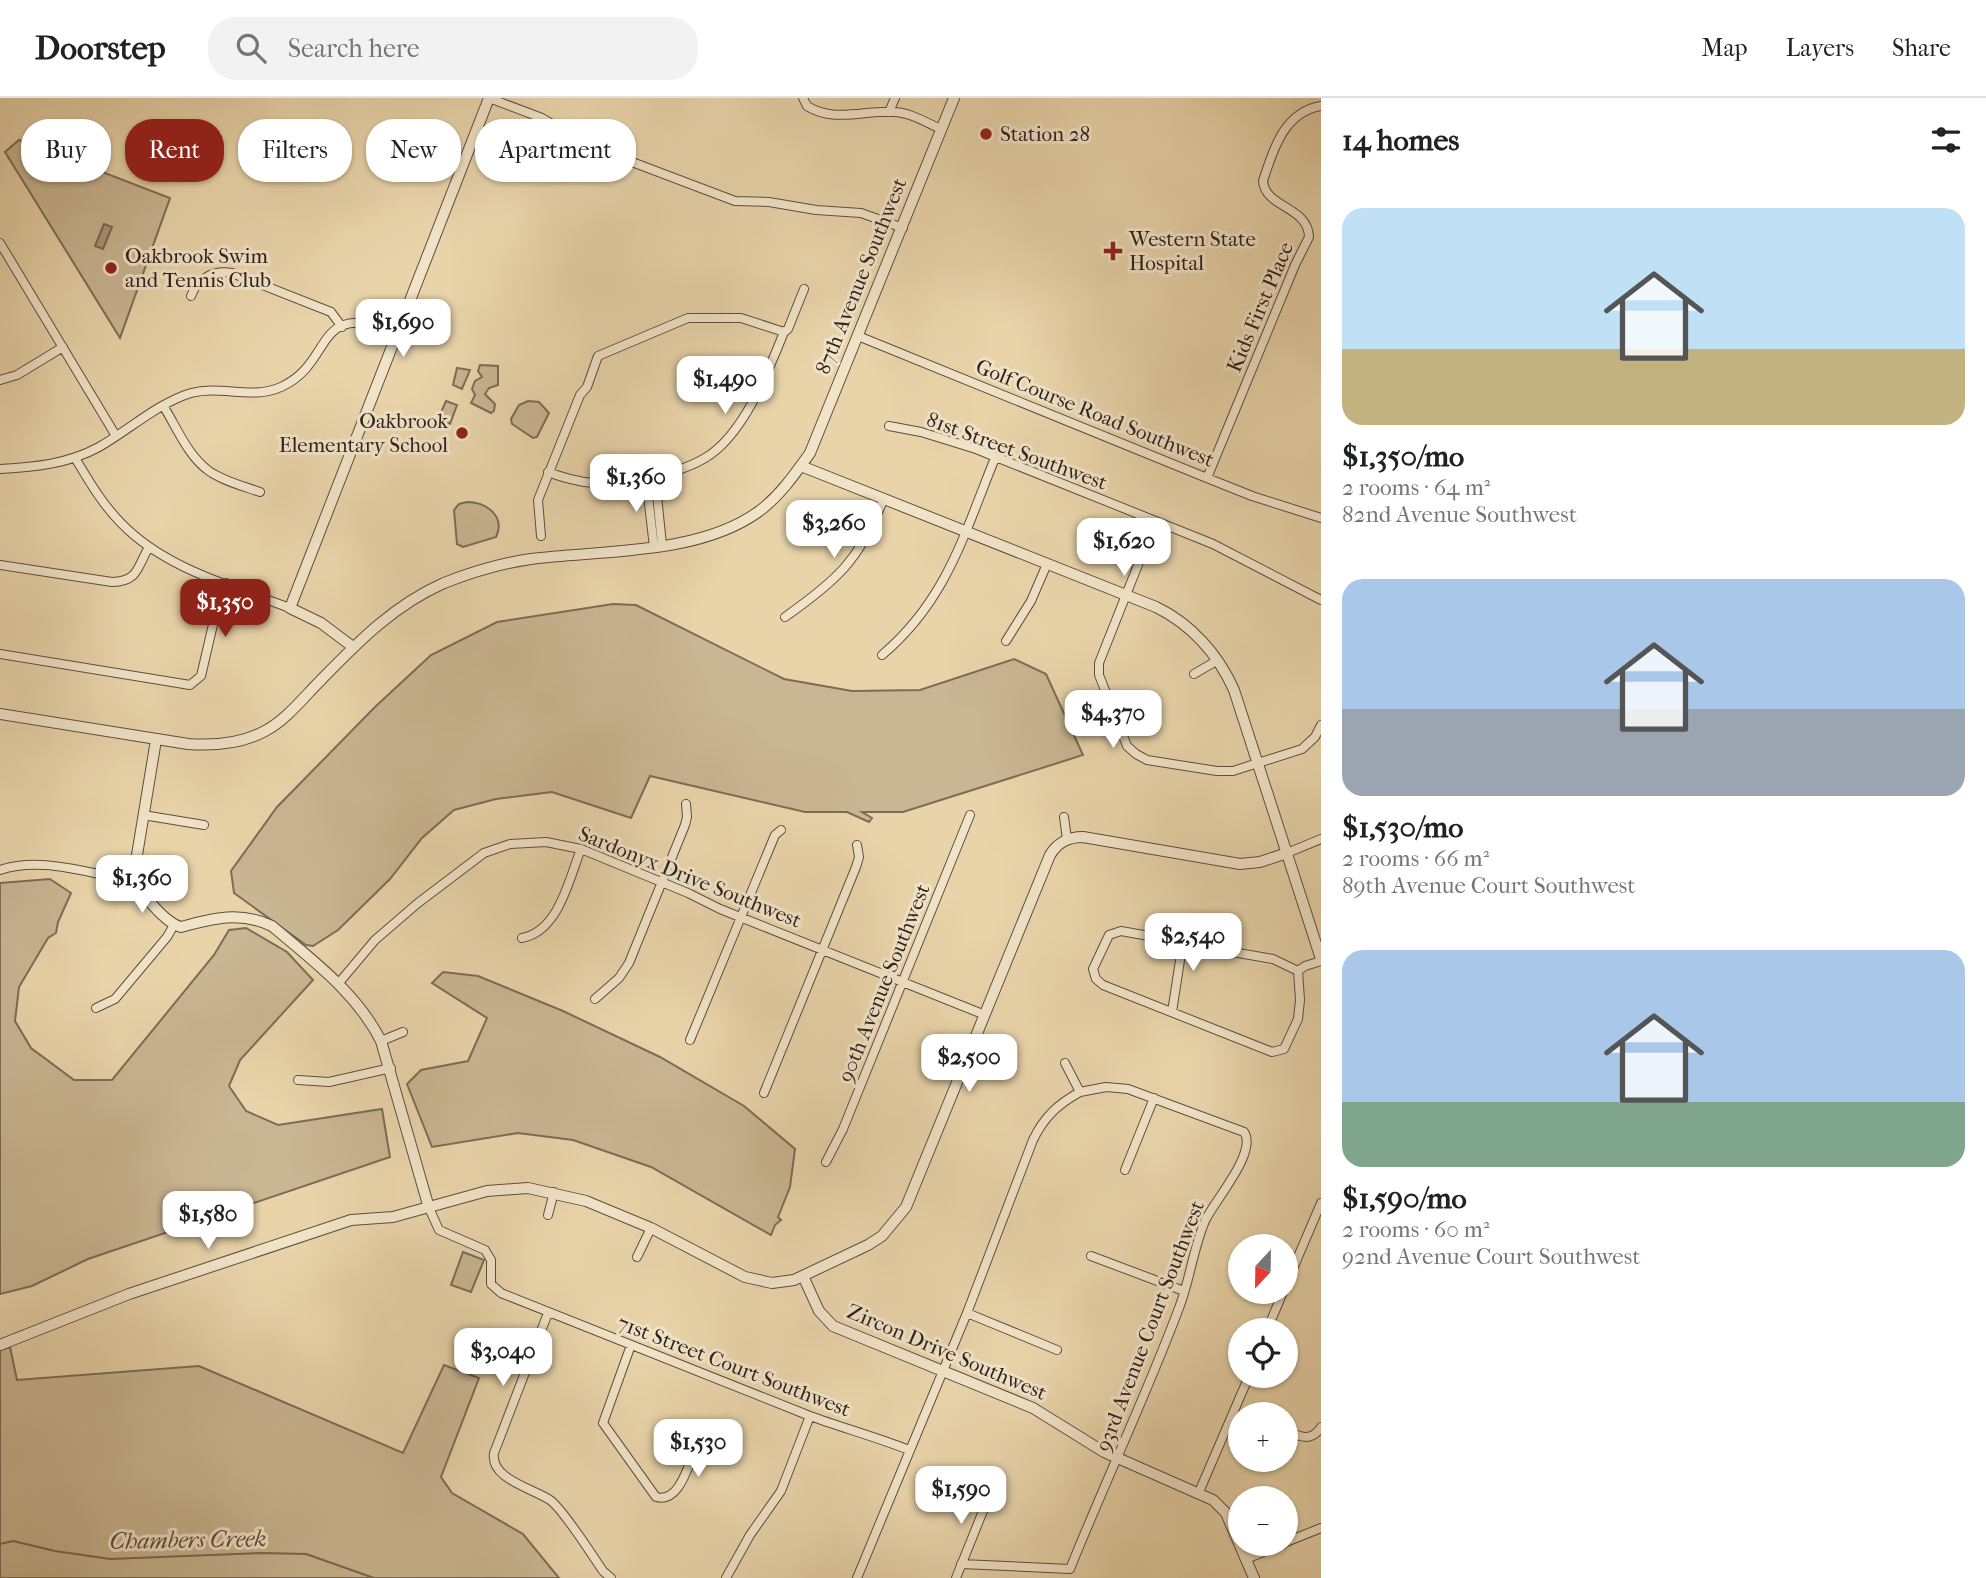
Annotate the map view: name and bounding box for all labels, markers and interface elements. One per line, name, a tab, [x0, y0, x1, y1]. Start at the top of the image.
search box	[208, 17, 698, 80]
text: Doorstep	[35, 29, 166, 68]
icon: search	[232, 29, 270, 67]
text: Search here	[288, 33, 420, 64]
text: Map	[1702, 34, 1748, 62]
text: Layers	[1786, 34, 1854, 62]
text: Share	[1892, 34, 1951, 62]
chip: Buy	[21, 119, 111, 182]
chip: Rent	[125, 119, 224, 182]
chip: Filters	[238, 119, 352, 182]
chip: New	[366, 119, 461, 182]
chip: Apartment	[475, 119, 636, 182]
icon: filters	[1927, 121, 1965, 159]
place label: Station 28	[1000, 122, 1090, 146]
text: 14 homes	[1342, 123, 1459, 158]
marker: Station 28	[978, 126, 994, 142]
street label: 87th Avenue Southwest	[811, 174, 912, 378]
place label: Western State Hospital	[1128, 227, 1256, 275]
street label: Kids First Place	[1222, 238, 1298, 376]
marker: Western State Hospital	[1103, 241, 1123, 261]
place label: Oakbrook Swim and Tennis Club	[125, 244, 271, 292]
icon: home	[1591, 253, 1717, 379]
marker: Oakbrook Swim and Tennis Club	[103, 260, 119, 276]
pin: $1,690	[346, 300, 460, 359]
text: $1,690	[372, 308, 434, 335]
street label: Golf Course Road Southwest	[972, 354, 1218, 472]
pin: $1,490	[668, 356, 782, 416]
text: $1,490	[693, 365, 757, 392]
street label: 81st Street Southwest	[923, 407, 1111, 495]
place label: Oakbrook Elementary School	[279, 409, 448, 457]
marker: Oakbrook Elementary School	[454, 425, 470, 441]
text: $1,350/mo	[1342, 439, 1464, 474]
pin: $1,360	[579, 454, 693, 514]
text: $1,360	[606, 463, 666, 490]
text: 2 rooms · 64 m²	[1342, 474, 1490, 501]
pin: $3,260	[777, 500, 891, 560]
text: 82nd Avenue Southwest	[1342, 501, 1577, 528]
text: $3,260	[802, 509, 866, 536]
pin: $1,620	[1067, 518, 1181, 578]
text: $1,620	[1093, 527, 1155, 554]
pin: $1,350	[168, 580, 282, 639]
text: $1,350	[196, 588, 254, 615]
icon: home	[1591, 624, 1717, 750]
pin: $4,370	[1056, 690, 1170, 750]
text: $4,370	[1081, 699, 1145, 726]
text: $1,530/mo	[1342, 810, 1463, 845]
street label: Sardonyx Drive Southwest	[575, 821, 805, 933]
text: 2 rooms · 66 m²	[1342, 845, 1489, 872]
pin: $1,360	[85, 856, 199, 915]
text: $1,360	[112, 864, 172, 891]
text: 89th Avenue Court Southwest	[1342, 872, 1636, 899]
street label: 90th Avenue Southwest	[833, 880, 935, 1086]
pin: $2,540	[1136, 914, 1250, 973]
text: $2,540	[1161, 922, 1225, 949]
icon: home	[1591, 995, 1717, 1121]
pin: $2,500	[912, 1034, 1026, 1094]
text: $2,500	[937, 1043, 1001, 1070]
text: $1,590/mo	[1342, 1181, 1467, 1216]
pin: $1,580	[151, 1192, 265, 1251]
street label: 93rd Avenue Court Southwest	[1091, 1197, 1209, 1455]
text: $1,580	[179, 1200, 237, 1227]
text: 2 rooms · 60 m²	[1342, 1216, 1489, 1243]
north arrow	[1228, 1234, 1298, 1304]
map controls	[1228, 1234, 1298, 1556]
text: 92nd Avenue Court Southwest	[1342, 1243, 1640, 1270]
street label: Zircon Drive Southwest	[844, 1299, 1051, 1405]
street label: 71st Street Court Southwest	[614, 1310, 854, 1422]
button: locate	[1228, 1318, 1298, 1388]
pin: $3,040	[446, 1328, 560, 1388]
text: $3,040	[470, 1337, 536, 1364]
button: +	[1228, 1402, 1298, 1472]
pin: $1,530	[641, 1420, 755, 1479]
text: $1,530	[670, 1428, 726, 1455]
pin: $1,590	[904, 1466, 1018, 1526]
text: $1,590	[931, 1475, 991, 1502]
button: −	[1228, 1486, 1298, 1556]
water label: Chambers Creek	[109, 1525, 267, 1555]

